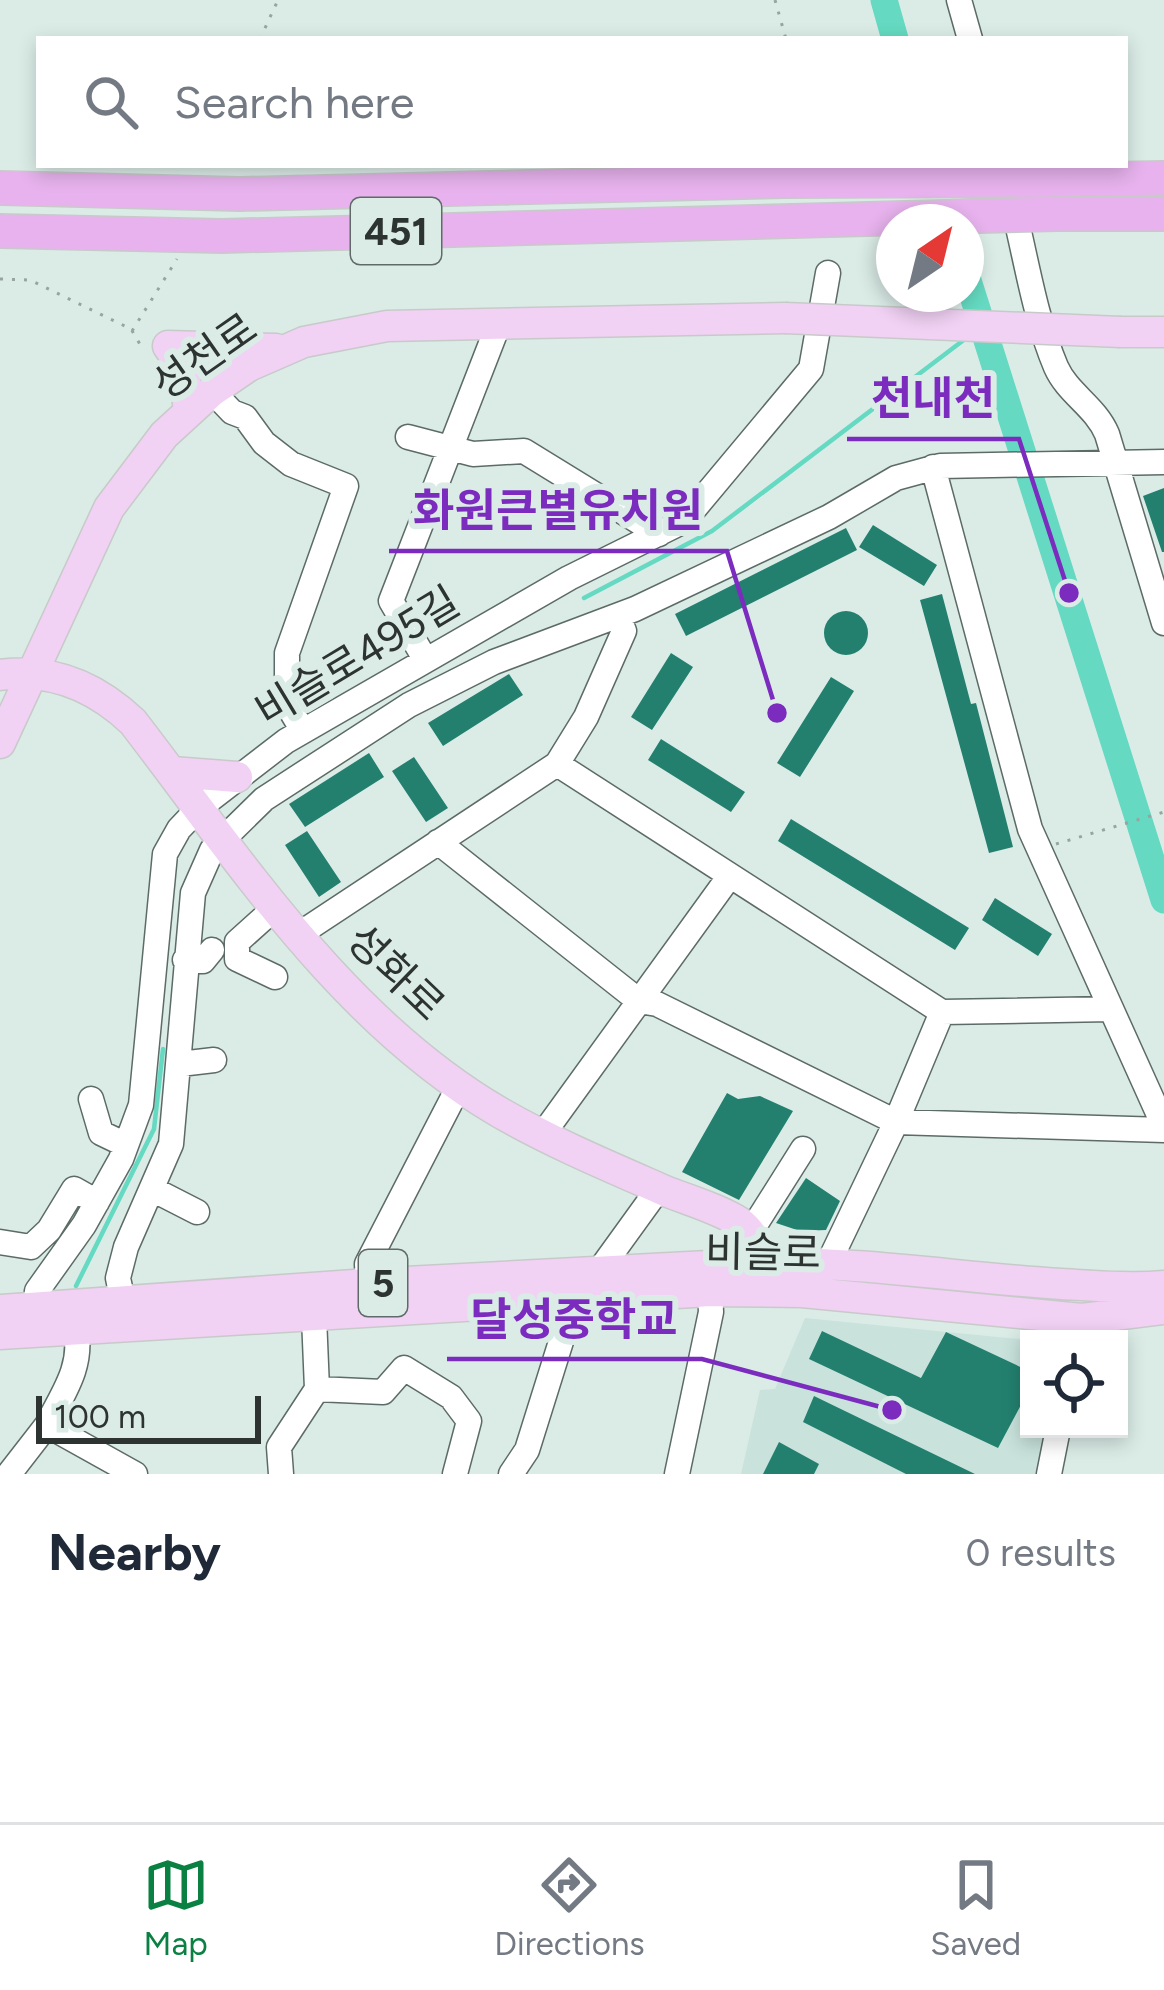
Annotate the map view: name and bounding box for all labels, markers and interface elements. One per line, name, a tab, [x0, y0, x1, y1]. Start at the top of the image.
search box	[36, 36, 1128, 168]
icon: search	[78, 69, 144, 135]
text: Search here	[174, 75, 414, 129]
road number: 451	[351, 198, 441, 264]
north arrow	[876, 204, 984, 312]
street label: 성천로	[142, 302, 266, 411]
callout: 천내천	[847, 358, 1019, 439]
text: 천내천	[871, 371, 995, 425]
callout: 화원큰별유치원	[389, 470, 727, 551]
text: 화원큰별유치원	[413, 483, 703, 537]
street label: 비슬로495길	[246, 576, 468, 737]
street label: 성화로	[336, 914, 455, 1031]
street label: 비슬로	[705, 1226, 821, 1279]
road number: 5	[359, 1250, 407, 1316]
callout: 달성중학교	[447, 1278, 702, 1359]
text: 달성중학교	[470, 1292, 678, 1346]
map controls	[1020, 1330, 1128, 1438]
button: locate	[1020, 1330, 1128, 1438]
scale bar	[36, 1390, 261, 1443]
text: 100 m	[54, 1397, 146, 1436]
text: Nearby	[48, 1522, 221, 1583]
text: 0 results	[965, 1529, 1116, 1576]
tab: Map	[143, 1852, 209, 1963]
tab: Directions	[494, 1852, 645, 1963]
tab: Saved	[930, 1852, 1021, 1963]

